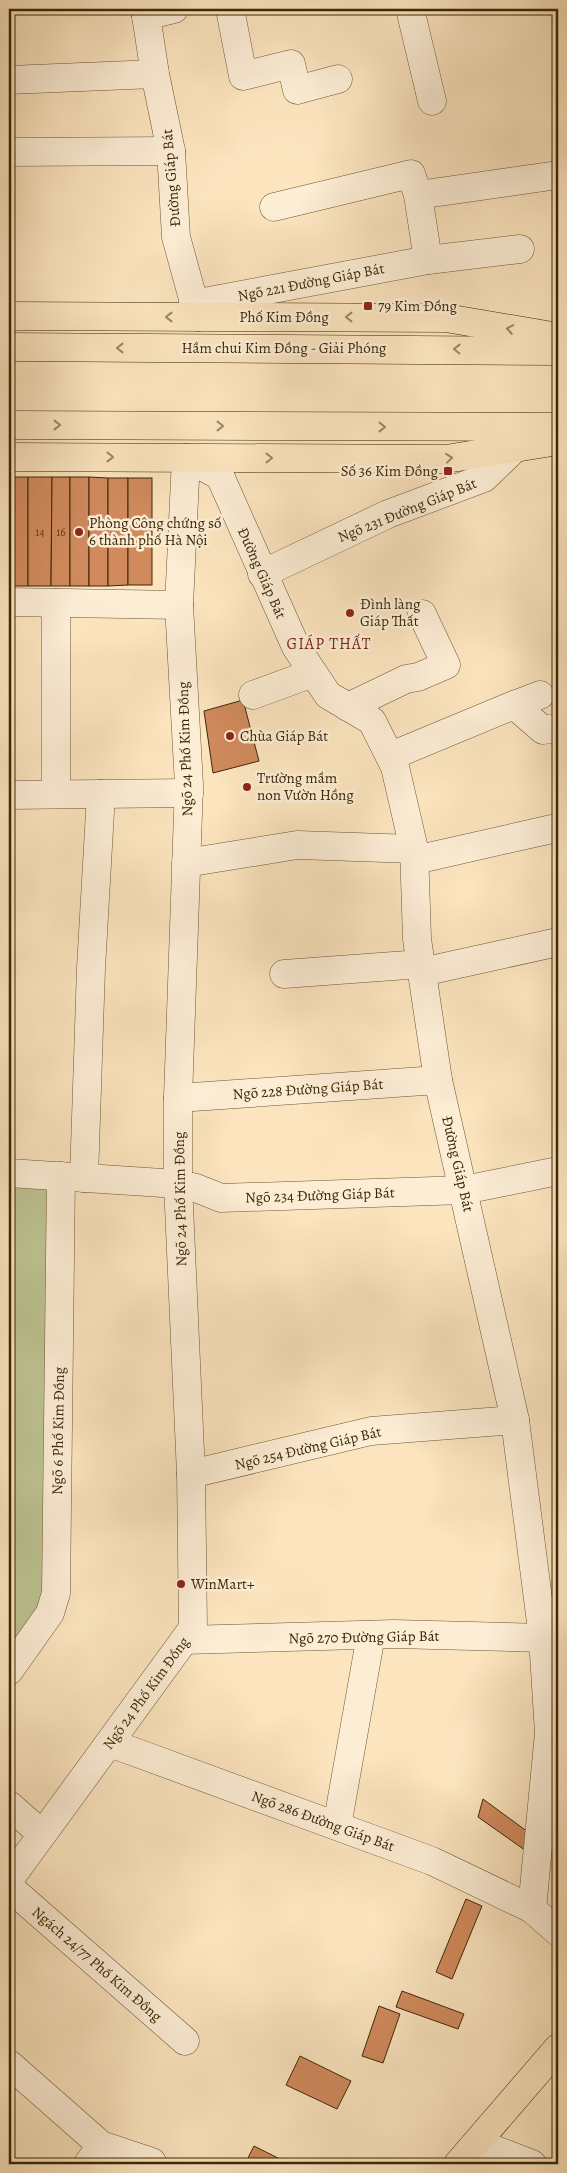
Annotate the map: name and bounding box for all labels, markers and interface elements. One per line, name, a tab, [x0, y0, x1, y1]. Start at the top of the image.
street label: Đường Giáp Bát	[157, 128, 185, 228]
street label: Ngõ 221 Đường Giáp Bát	[236, 258, 386, 306]
place label: 79 Kim Đồng	[378, 296, 458, 316]
marker: 79 Kim Đồng	[362, 300, 374, 312]
street label: Phố Kim Đồng	[239, 307, 329, 327]
one-way arrow	[164, 312, 172, 322]
one-way arrow	[344, 312, 352, 322]
one-way arrow	[506, 324, 515, 334]
street label: Hầm chui Kim Đồng - Giải Phóng	[182, 338, 387, 358]
one-way arrow	[115, 343, 123, 353]
one-way arrow	[453, 344, 460, 354]
one-way arrow	[54, 420, 62, 430]
one-way arrow	[216, 421, 224, 431]
one-way arrow	[379, 422, 387, 432]
one-way arrow	[106, 452, 114, 462]
one-way arrow	[266, 453, 274, 463]
one-way arrow	[446, 453, 454, 464]
place label: Số 36 Kim Đồng	[341, 461, 438, 481]
marker: Số 36 Kim Đồng	[442, 465, 454, 477]
street label: Ngõ 231 Đường Giáp Bát	[335, 473, 479, 547]
place label: Phòng Công chứng số 6 thành phố Hà Nội	[89, 513, 222, 550]
house number: 14	[35, 524, 45, 540]
house number: 16	[56, 524, 66, 540]
street label: Đường Giáp Bát	[233, 524, 291, 622]
marker: Phòng Công chứng số 6 thành phố Hà Nội	[73, 526, 85, 538]
place label: Đình làng Giáp Thất	[360, 594, 421, 631]
marker: Đình làng Giáp Thất	[344, 607, 356, 619]
district label: GIÁP THẤT	[287, 633, 371, 655]
street label: Ngõ 24 Phố Kim Đồng	[173, 681, 197, 817]
place label: Chùa Giáp Bát	[240, 726, 328, 746]
marker: Chùa Giáp Bát	[224, 730, 236, 742]
place label: Trường mầm non Vườn Hồng	[257, 768, 354, 805]
marker: Trường mầm non Vườn Hồng	[241, 781, 253, 793]
street label: Ngõ 228 Đường Giáp Bát	[232, 1074, 384, 1104]
street label: Đường Giáp Bát	[437, 1114, 479, 1214]
street label: Ngõ 24 Phố Kim Đồng	[169, 1131, 191, 1267]
street label: Ngõ 234 Đường Giáp Bát	[245, 1182, 395, 1208]
street label: Ngõ 6 Phố Kim Đồng	[47, 1366, 69, 1495]
street label: Ngõ 254 Đường Giáp Bát	[233, 1421, 383, 1475]
place label: WinMart+	[190, 1574, 255, 1594]
marker: WinMart+	[175, 1578, 187, 1590]
street label: Ngõ 270 Đường Giáp Bát	[288, 1626, 440, 1648]
street label: Ngõ 24 Phố Kim Đồng	[98, 1632, 194, 1754]
street label: Ngõ 286 Đường Giáp Bát	[249, 1786, 397, 1856]
street label: Ngách 24/77 Phố Kim Đồng	[28, 1902, 167, 2026]

